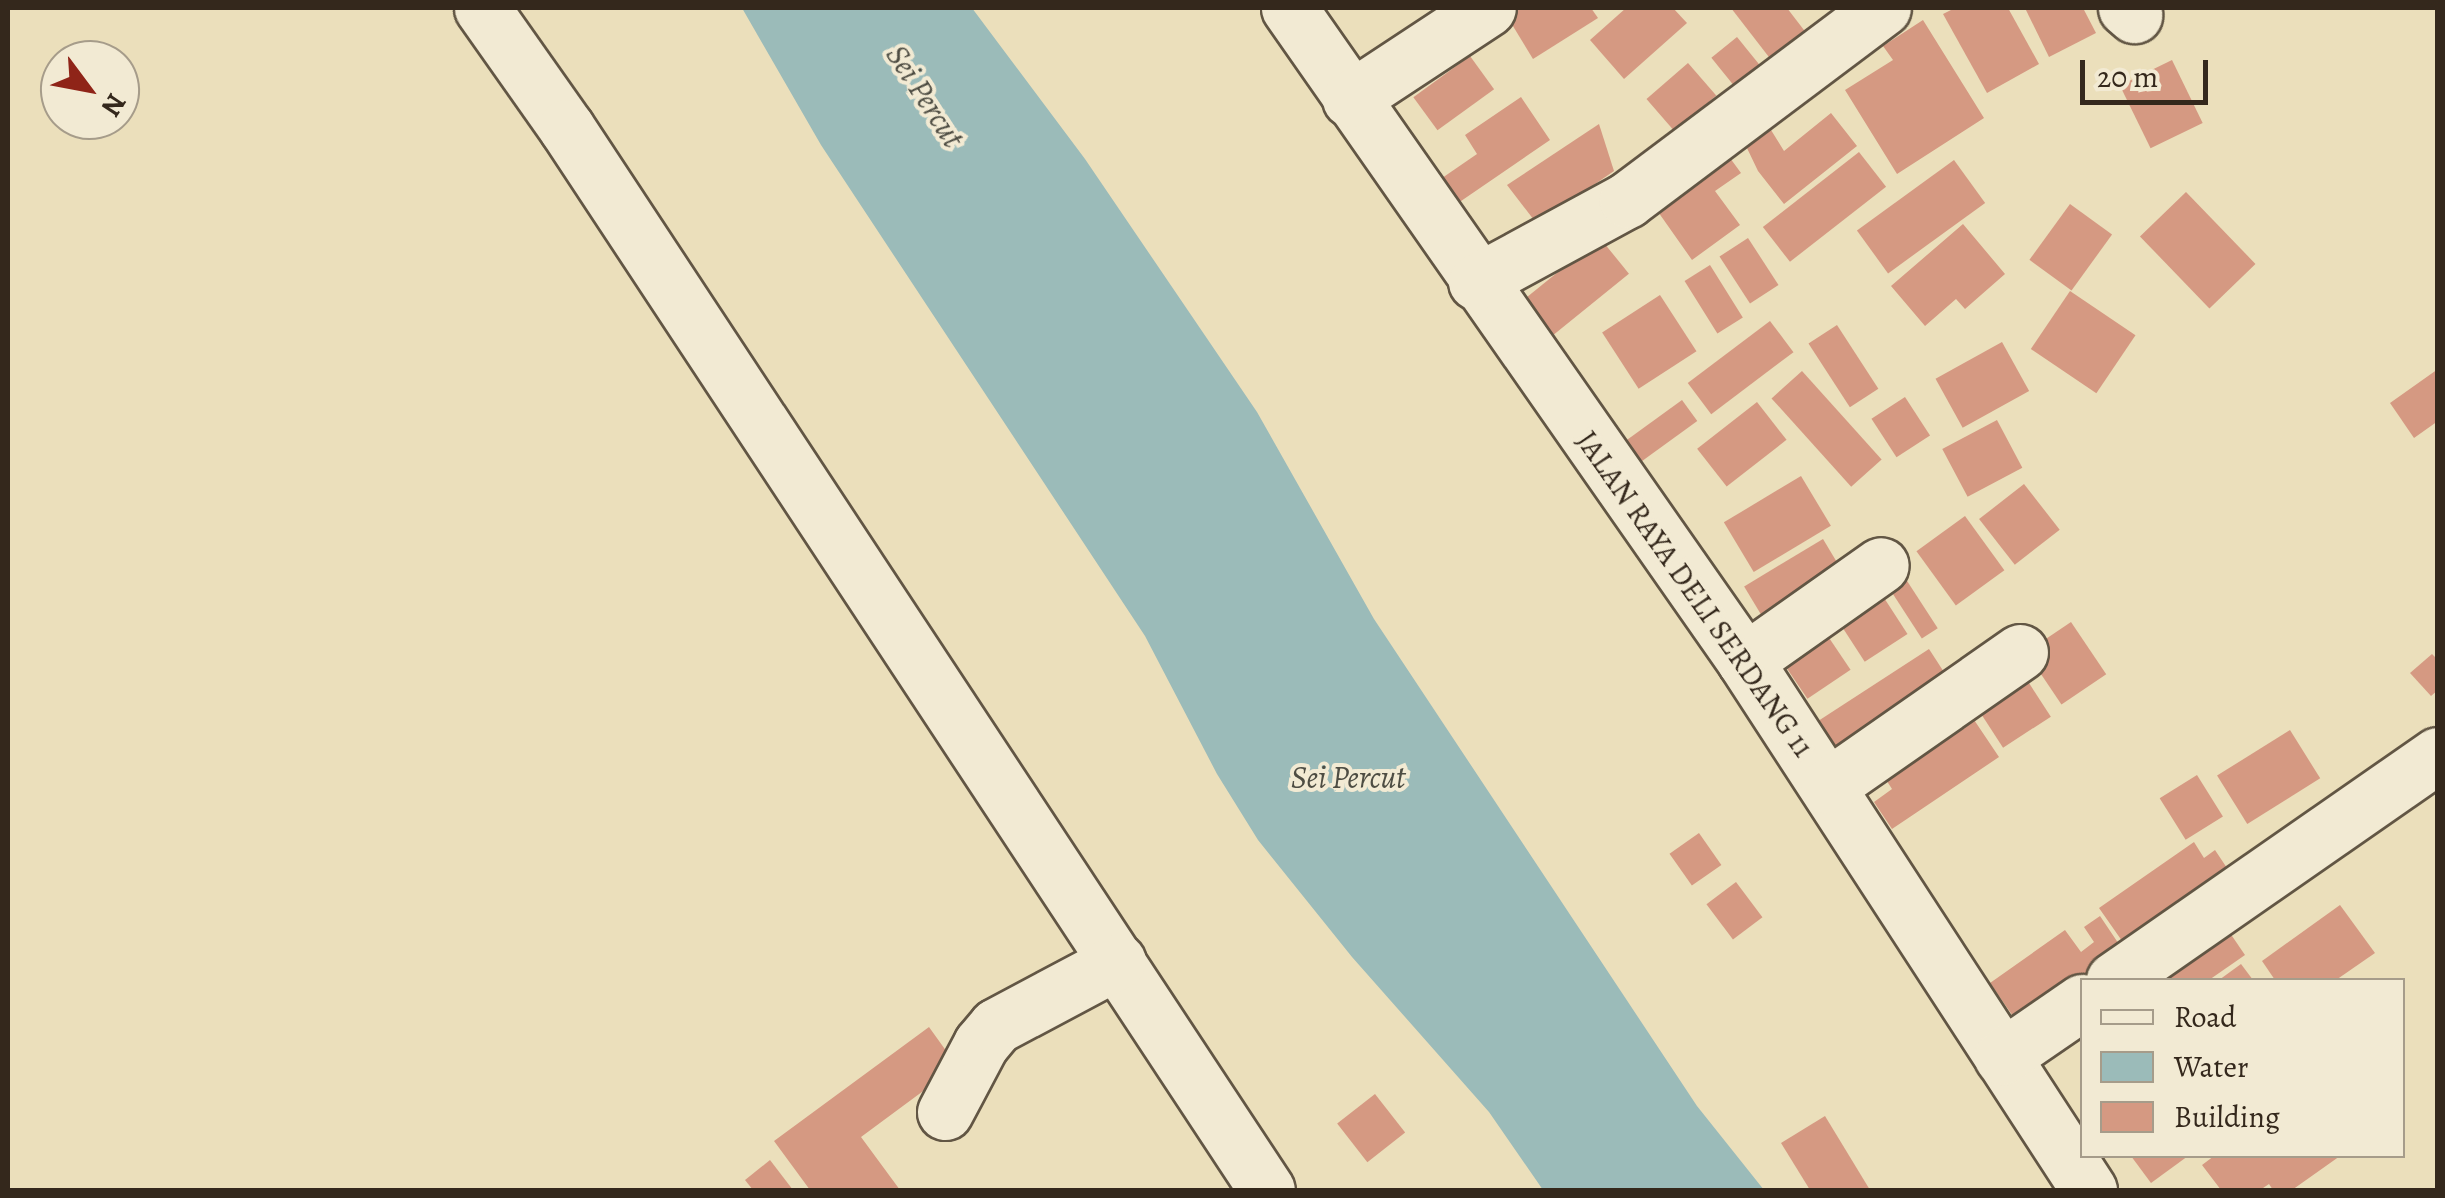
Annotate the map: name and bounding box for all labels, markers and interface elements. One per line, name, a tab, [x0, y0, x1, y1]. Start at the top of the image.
water label: Sei Percut	[878, 38, 972, 154]
north arrow	[40, 40, 140, 140]
scale bar	[2085, 40, 2212, 102]
text: 20 m	[2097, 57, 2158, 97]
text: N	[92, 86, 135, 124]
street label: JALAN RAYA DELI SERDANG 11	[1569, 424, 1821, 764]
water label: Sei Percut	[1291, 758, 1405, 796]
legend	[2080, 978, 2405, 1158]
text: Road	[2174, 997, 2236, 1037]
text: Water	[2174, 1047, 2248, 1087]
text: Building	[2174, 1097, 2280, 1137]

